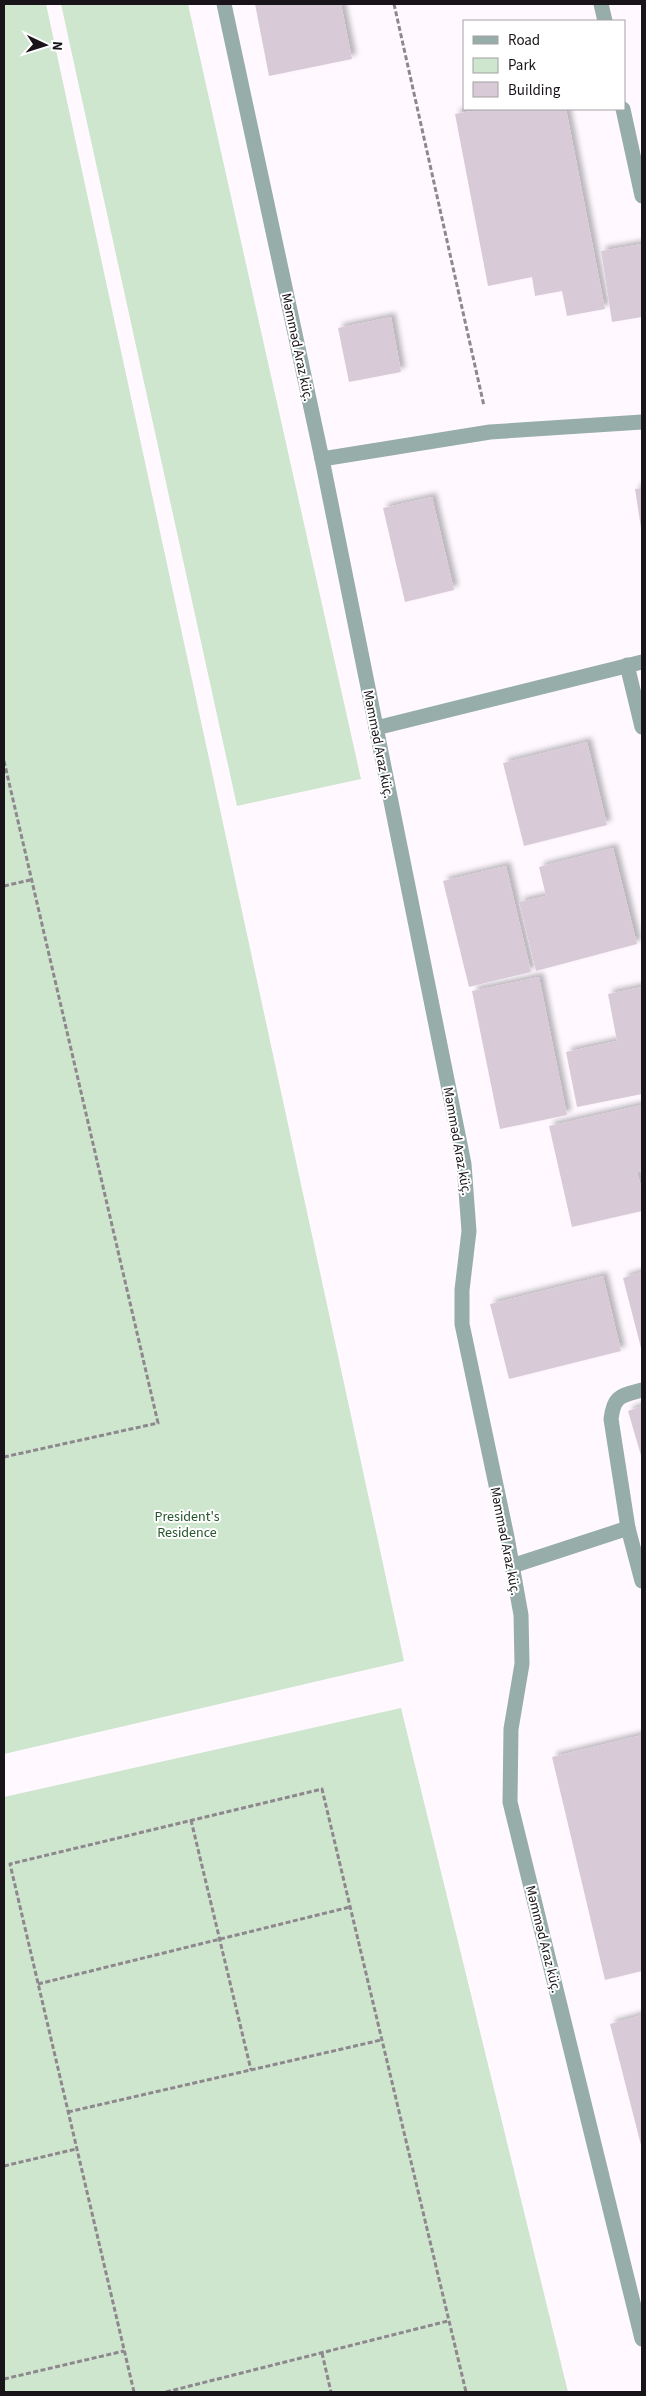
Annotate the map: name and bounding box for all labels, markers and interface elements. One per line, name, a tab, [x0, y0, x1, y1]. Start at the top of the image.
north arrow	[20, 20, 70, 70]
legend	[463, 20, 626, 110]
text: Road	[508, 30, 540, 51]
text: N	[47, 40, 67, 51]
text: Park	[508, 55, 537, 76]
text: Building	[508, 80, 561, 101]
street label: Məmməd Araz küç.	[276, 291, 318, 403]
street label: Məmməd Araz küç.	[358, 688, 398, 800]
street label: Məmməd Araz küç.	[438, 1085, 476, 1197]
street label: Məmməd Araz küç.	[485, 1485, 525, 1597]
park label: President's Residence	[154, 1507, 220, 1543]
street label: Məmməd Araz küç.	[520, 1883, 566, 1995]

